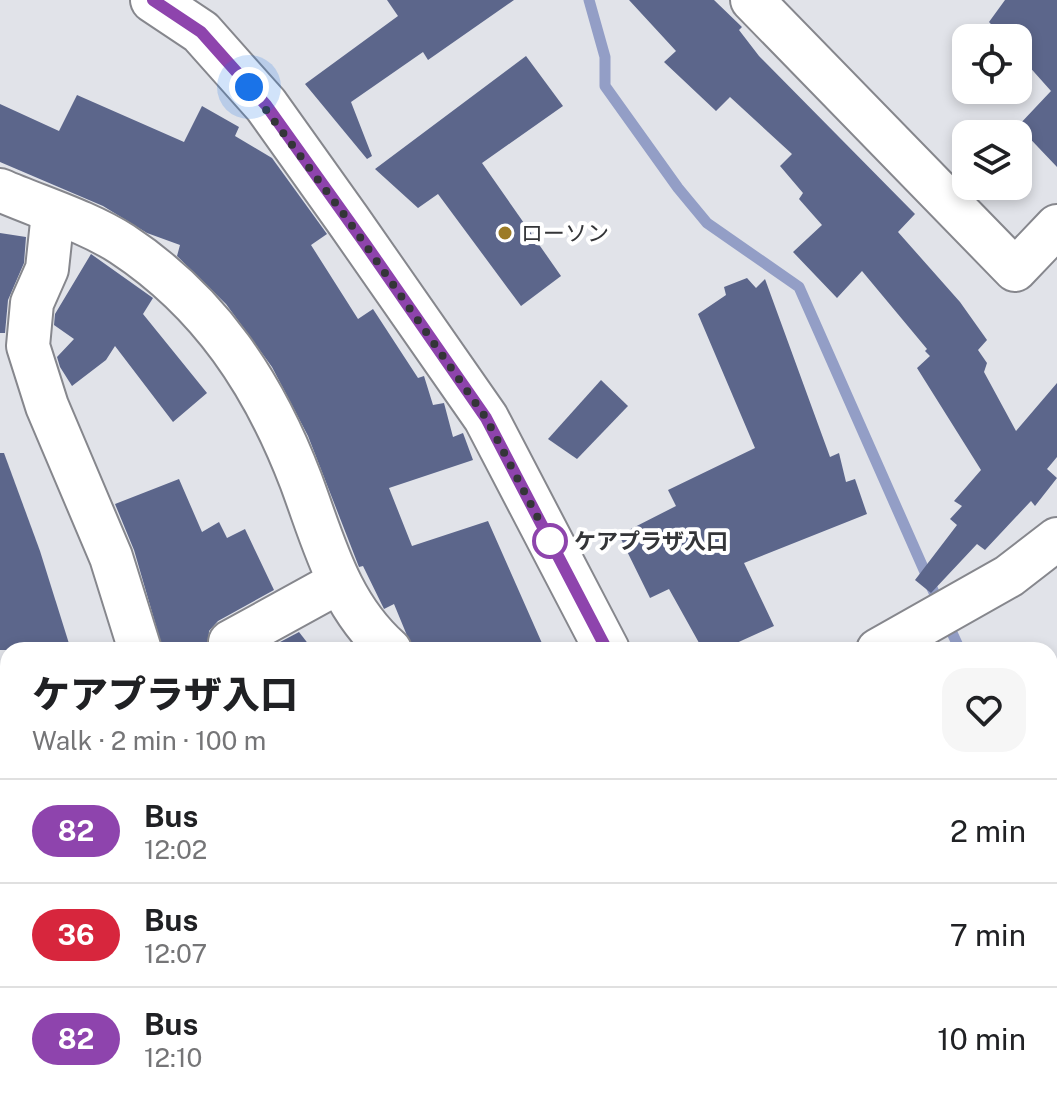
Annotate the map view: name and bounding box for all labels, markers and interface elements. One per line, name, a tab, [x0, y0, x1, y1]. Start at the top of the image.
map controls	[952, 24, 1032, 200]
button: locate	[952, 24, 1032, 104]
your location	[229, 67, 269, 107]
button: layers	[952, 120, 1032, 200]
place label: ローソン	[521, 220, 609, 246]
marker: ローソン	[496, 224, 514, 242]
marker: ケアプラザ入口	[533, 524, 567, 558]
place label: ケアプラザ入口	[574, 528, 728, 554]
button: heart	[942, 668, 1026, 752]
text: ケアプラザ入口	[32, 672, 298, 717]
text: Walk · 2 min · 100 m	[32, 725, 266, 756]
text: Bus	[144, 798, 198, 834]
text: 2 min	[950, 813, 1026, 849]
text: 82	[58, 814, 94, 847]
text: 12:02	[144, 834, 207, 865]
text: Bus	[144, 902, 198, 938]
text: 7 min	[950, 917, 1026, 953]
text: 36	[57, 918, 95, 951]
text: 12:07	[144, 938, 207, 969]
text: Bus	[144, 1006, 198, 1042]
text: 10 min	[937, 1021, 1026, 1057]
text: 82	[58, 1022, 94, 1055]
text: 12:10	[144, 1042, 202, 1073]

